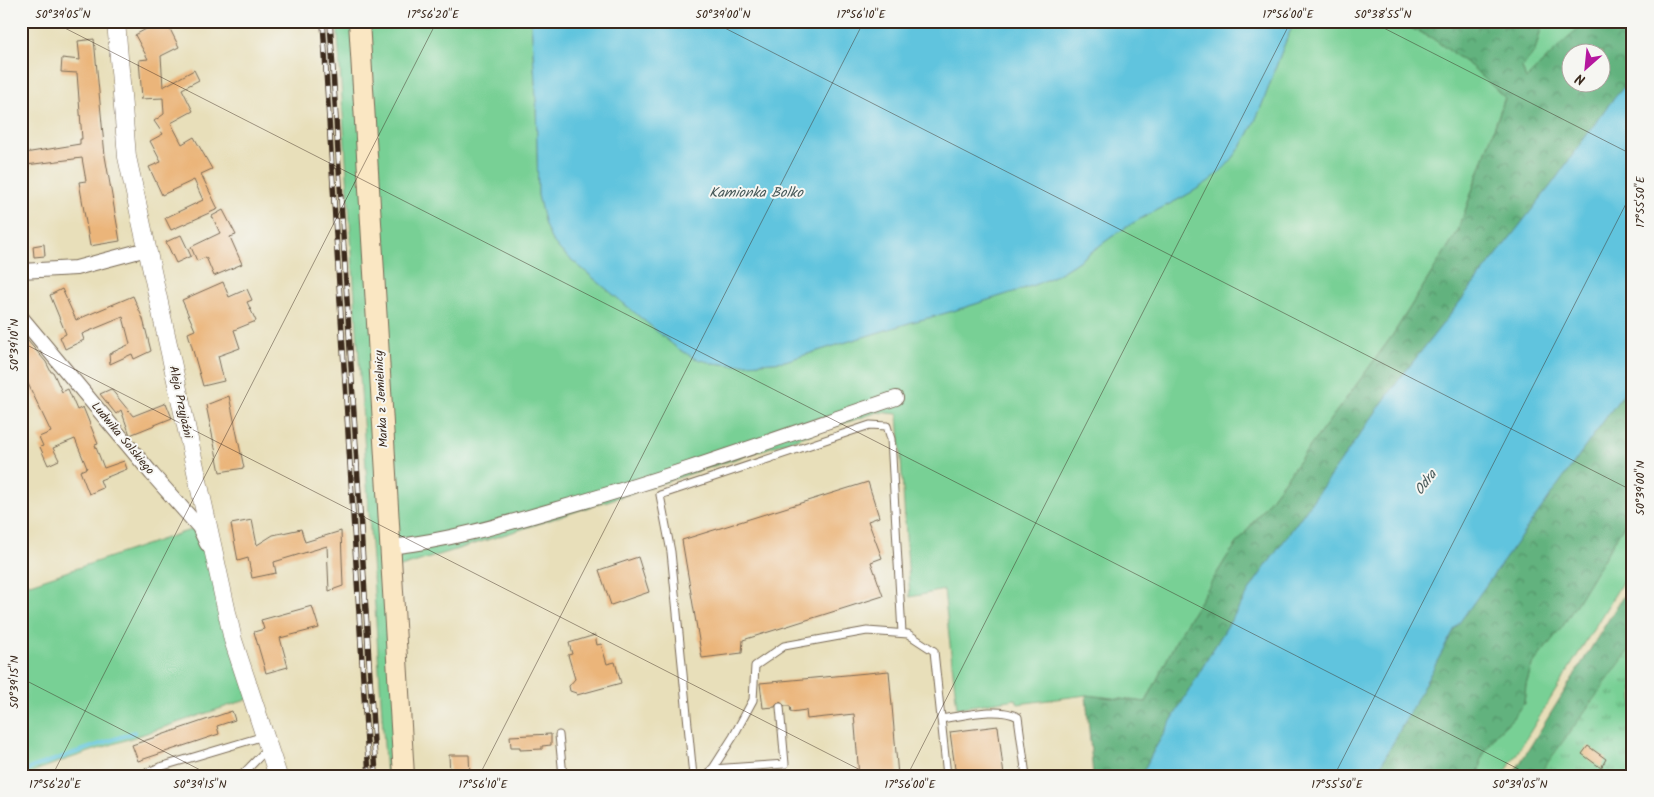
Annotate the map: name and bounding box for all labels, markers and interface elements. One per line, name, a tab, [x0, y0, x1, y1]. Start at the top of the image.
text: 50°39'05"N	[35, 5, 91, 24]
text: 17°56'20"E	[407, 5, 460, 24]
text: 50°39'00"N	[695, 5, 751, 24]
text: 17°56'10"E	[837, 5, 886, 24]
text: 17°56'00"E	[1262, 5, 1315, 24]
text: 50°38'55"N	[1354, 5, 1412, 24]
north arrow	[1562, 42, 1612, 92]
text: N	[1571, 67, 1589, 91]
text: 17°55'50"E	[1631, 175, 1650, 228]
water label: Kamionka Bolko	[709, 182, 804, 204]
text: 50°39'10"N	[5, 319, 24, 371]
street label: Marka z Jemielnicy	[369, 350, 394, 448]
street label: Aleja Przyjaźni	[164, 364, 198, 441]
street label: Ludwika Solskiego	[86, 398, 159, 479]
text: 50°39'00"N	[1631, 460, 1650, 516]
water label: Odra	[1409, 464, 1443, 500]
text: 50°39'15"N	[5, 655, 24, 709]
text: 17°56'20"E	[29, 775, 82, 794]
text: 50°39'15"N	[173, 775, 227, 794]
text: 17°56'10"E	[459, 775, 508, 794]
text: 17°56'00"E	[884, 775, 937, 794]
text: 17°55'50"E	[1311, 775, 1364, 794]
text: 50°39'05"N	[1492, 775, 1548, 794]

